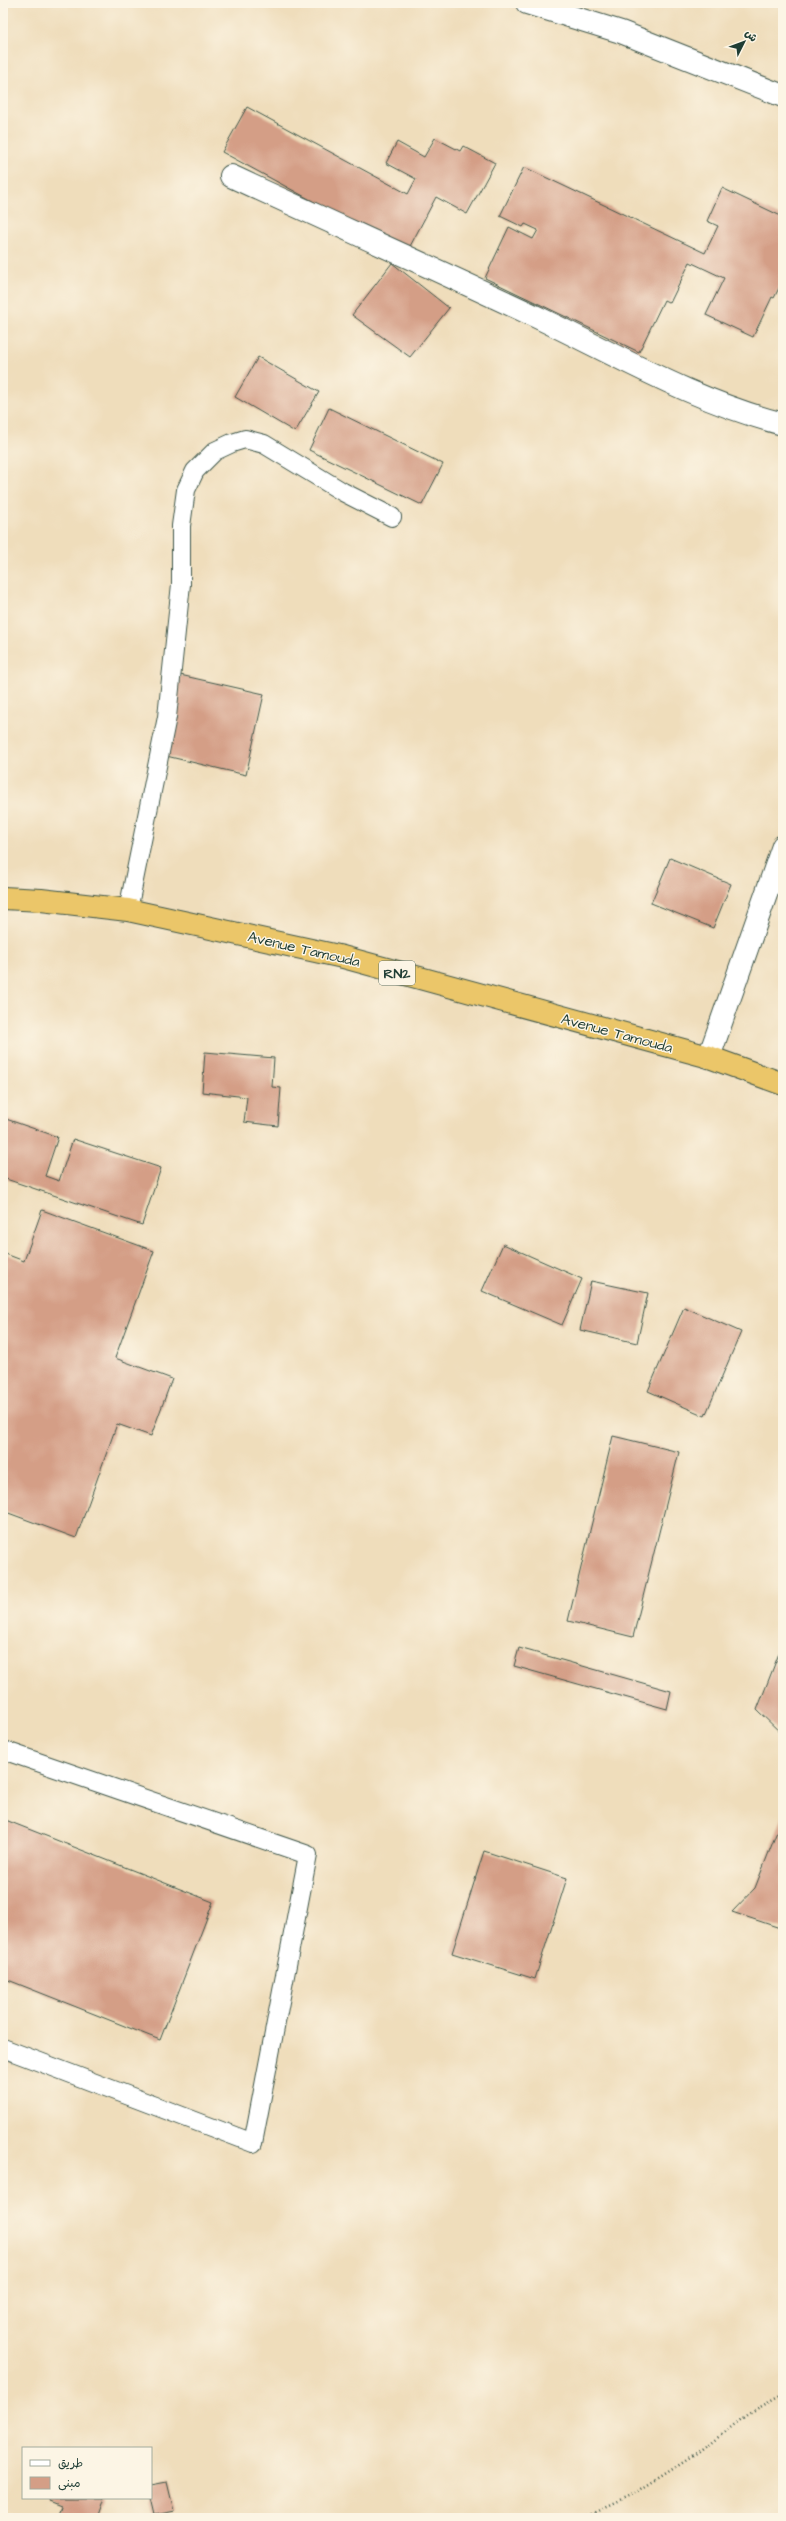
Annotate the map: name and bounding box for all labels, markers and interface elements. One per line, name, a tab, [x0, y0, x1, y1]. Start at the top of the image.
north arrow	[724, 22, 764, 62]
text: ش	[741, 26, 761, 45]
street label: Avenue Tamouda	[246, 926, 363, 973]
road number: RN2	[379, 961, 415, 985]
street label: Avenue Tamouda	[559, 1008, 675, 1059]
legend	[22, 2447, 152, 2499]
text: طريق	[58, 2455, 83, 2472]
text: مبنى	[58, 2475, 81, 2492]

